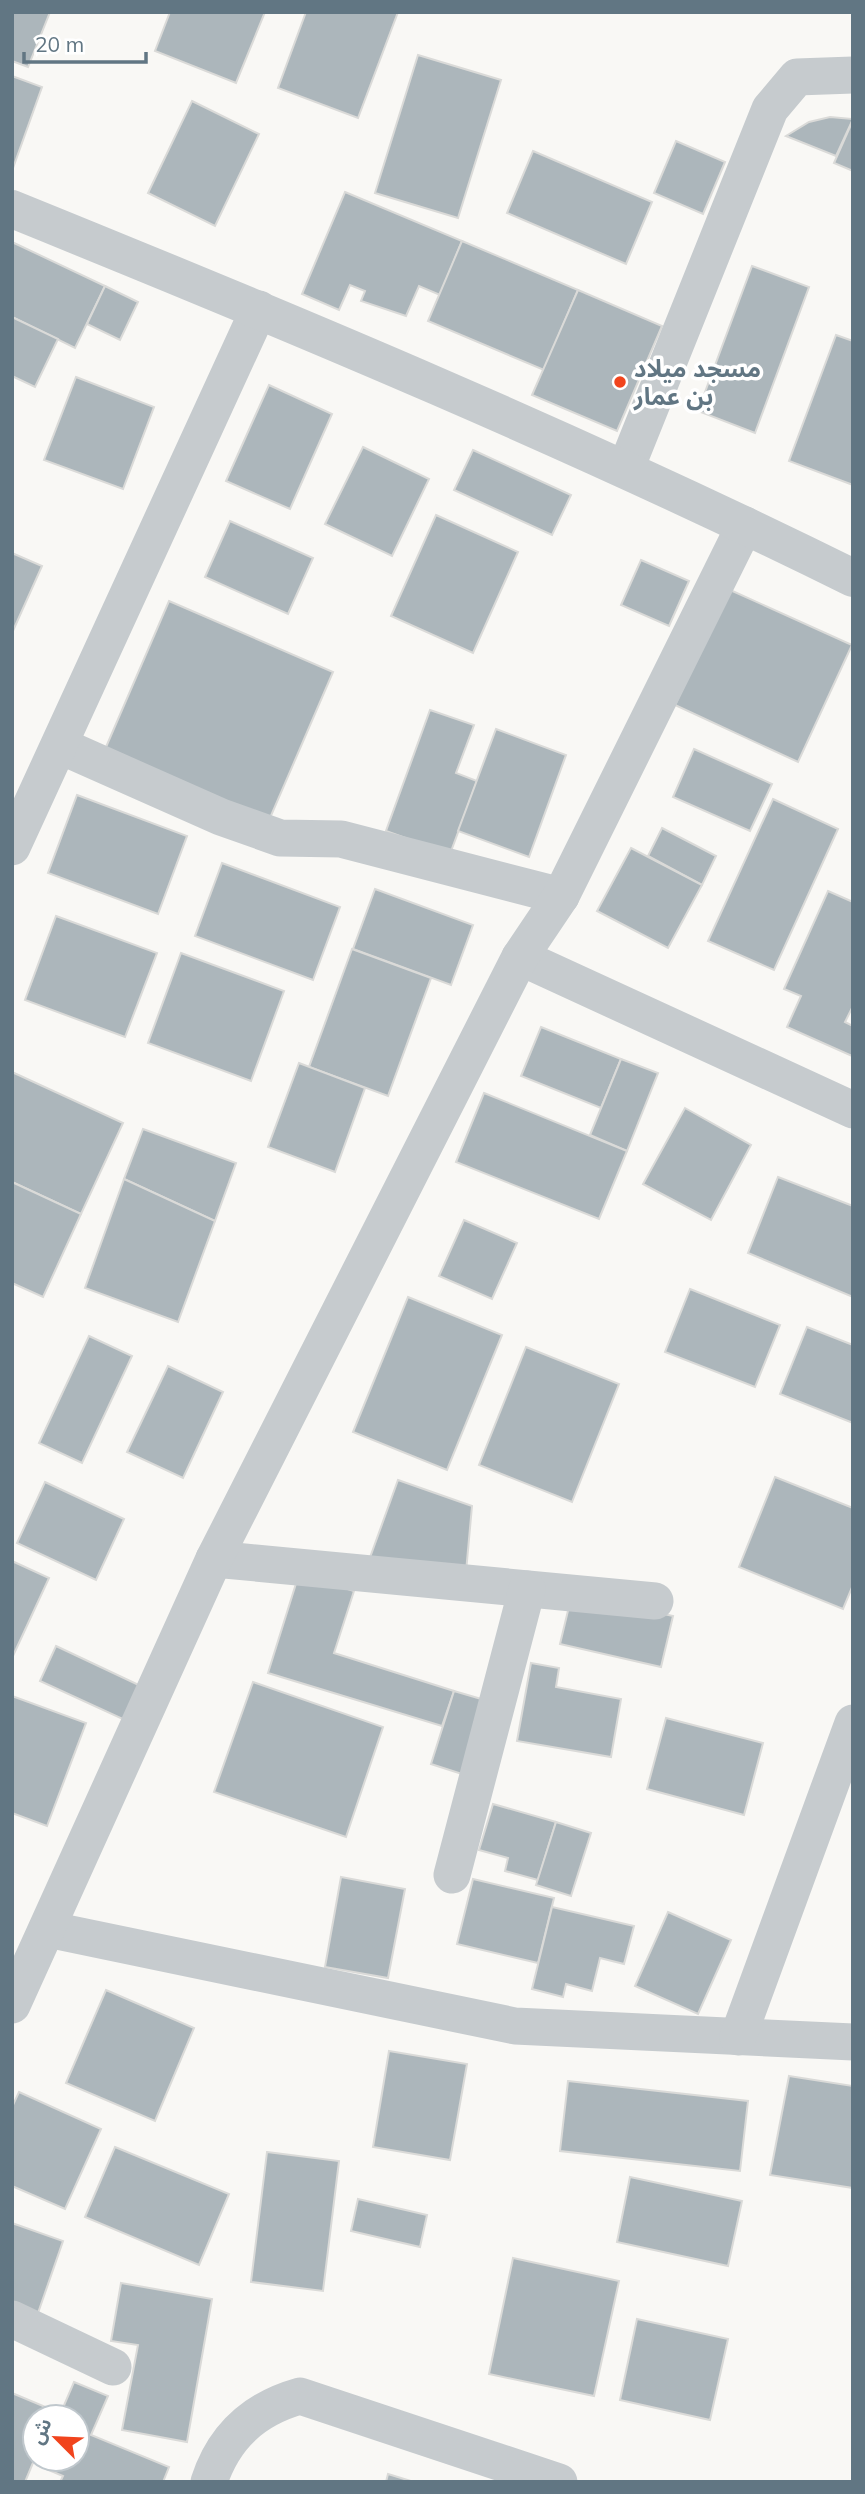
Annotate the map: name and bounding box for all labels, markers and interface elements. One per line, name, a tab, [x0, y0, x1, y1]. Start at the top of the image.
scale bar	[24, 21, 147, 65]
text: 20 m	[35, 31, 84, 57]
place label: مسجد ميلاد بن عمار	[633, 353, 761, 411]
marker: مسجد ميلاد بن عمار	[612, 374, 628, 390]
north arrow	[21, 2403, 91, 2473]
text: ش	[24, 2414, 57, 2448]

